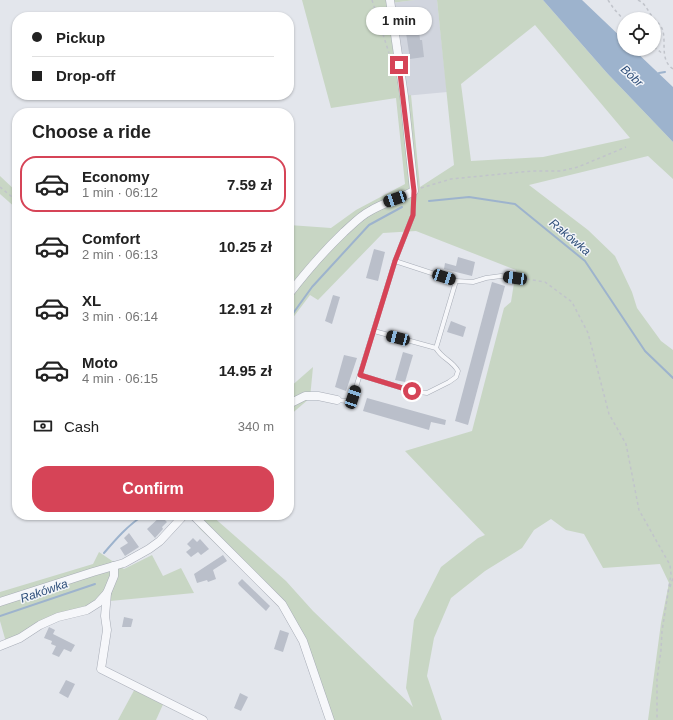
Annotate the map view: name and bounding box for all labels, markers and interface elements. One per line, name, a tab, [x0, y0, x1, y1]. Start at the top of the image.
callout: 1 min	[366, 7, 432, 35]
map controls	[617, 12, 661, 56]
button: locate	[617, 12, 661, 56]
text: 1 min	[382, 13, 416, 28]
text: Pickup	[56, 29, 105, 46]
route end	[390, 56, 408, 74]
water label: Bóbr	[618, 62, 647, 90]
text: Drop-off	[56, 67, 115, 84]
text: Choose a ride	[32, 122, 151, 142]
icon: car	[34, 166, 70, 202]
text: Economy	[82, 168, 150, 185]
text: 7.59 zł	[227, 176, 272, 193]
text: 1 min · 06:12	[82, 185, 158, 200]
car	[382, 189, 408, 209]
water label: Rakówka	[547, 216, 594, 258]
icon: car	[34, 228, 70, 264]
text: Comfort	[82, 230, 140, 247]
text: 10.25 zł	[219, 238, 272, 255]
text: 2 min · 06:13	[82, 247, 158, 262]
car	[431, 268, 457, 286]
car	[502, 270, 528, 286]
icon: car	[34, 290, 70, 326]
text: XL	[82, 292, 101, 309]
text: 12.91 zł	[219, 300, 272, 317]
text: 3 min · 06:14	[82, 309, 158, 324]
car	[385, 329, 411, 347]
icon: car	[34, 352, 70, 388]
text: Moto	[82, 354, 118, 371]
text: 14.95 zł	[219, 362, 272, 379]
text: 4 min · 06:15	[82, 371, 158, 386]
route start	[403, 382, 421, 400]
car	[344, 384, 362, 410]
icon: cash	[32, 415, 54, 437]
text: Cash	[64, 418, 99, 435]
text: 340 m	[238, 419, 274, 434]
button: Confirm	[32, 466, 274, 512]
water label: Rakówka	[18, 576, 70, 606]

